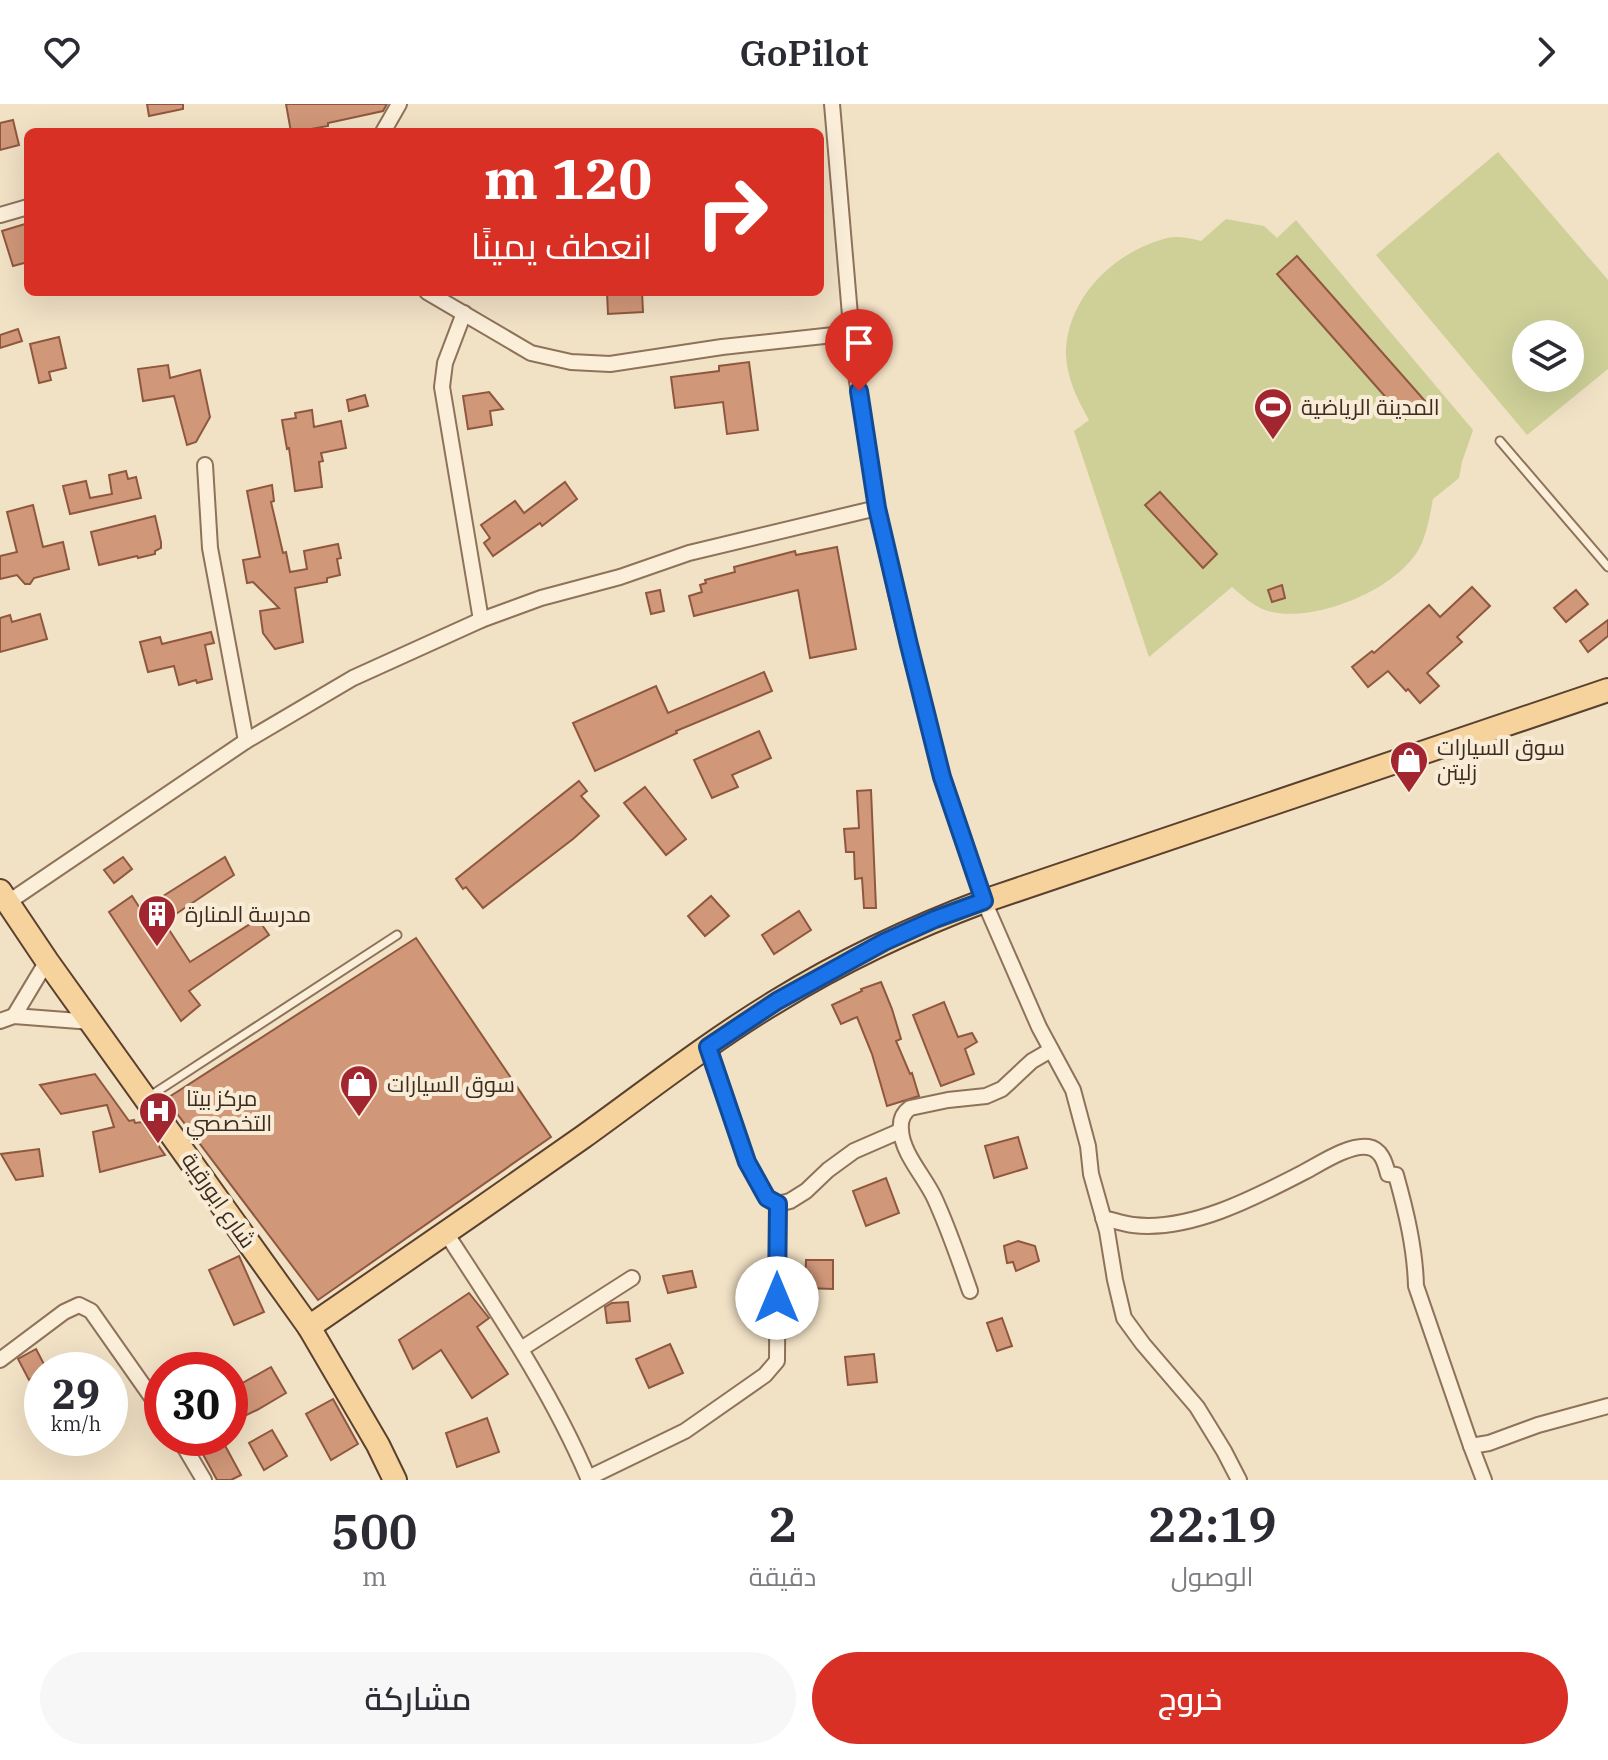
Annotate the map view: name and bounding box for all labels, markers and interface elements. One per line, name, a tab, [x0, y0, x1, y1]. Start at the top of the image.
text: GoPilot	[739, 29, 869, 76]
icon: heart	[40, 30, 84, 74]
icon: forward	[1524, 30, 1568, 74]
text: 120 m	[484, 142, 652, 214]
icon: right	[680, 160, 784, 264]
text: انعطف يمينًا	[471, 222, 652, 269]
pin	[825, 309, 893, 391]
map controls	[1512, 320, 1584, 392]
button: layers	[1512, 320, 1584, 392]
icon: arrive	[837, 321, 881, 365]
sports icon: المدينة الرياضية	[1252, 386, 1294, 441]
place label: المدينة الرياضية	[1301, 392, 1440, 421]
place label: سوق السيارات زليتن	[1437, 732, 1565, 786]
shop icon: سوق السيارات زليتن	[1388, 739, 1430, 794]
building icon: مدرسة المنارة	[136, 893, 178, 948]
place label: مدرسة المنارة	[185, 899, 311, 928]
shop icon: سوق السيارات	[338, 1063, 380, 1118]
place label: سوق السيارات	[387, 1069, 515, 1098]
place label: مركز بيتا التخصصي	[186, 1083, 272, 1140]
hospital icon: مركز بيتا التخصصي	[137, 1090, 179, 1145]
street label: شارع ابورقية	[175, 1146, 263, 1254]
position arrow	[735, 1256, 819, 1340]
speed limit sign: 30	[144, 1352, 248, 1456]
text: 29	[52, 1368, 100, 1420]
text: km/h	[51, 1410, 101, 1437]
text: 2	[768, 1493, 797, 1555]
text: 22:19	[1147, 1493, 1277, 1555]
text: 500	[331, 1500, 418, 1562]
text: m	[362, 1559, 387, 1593]
text: دقيقة	[749, 1559, 816, 1593]
text: الوصول	[1171, 1559, 1254, 1593]
button: مشاركة	[40, 1652, 796, 1744]
button: خروج	[812, 1652, 1568, 1744]

